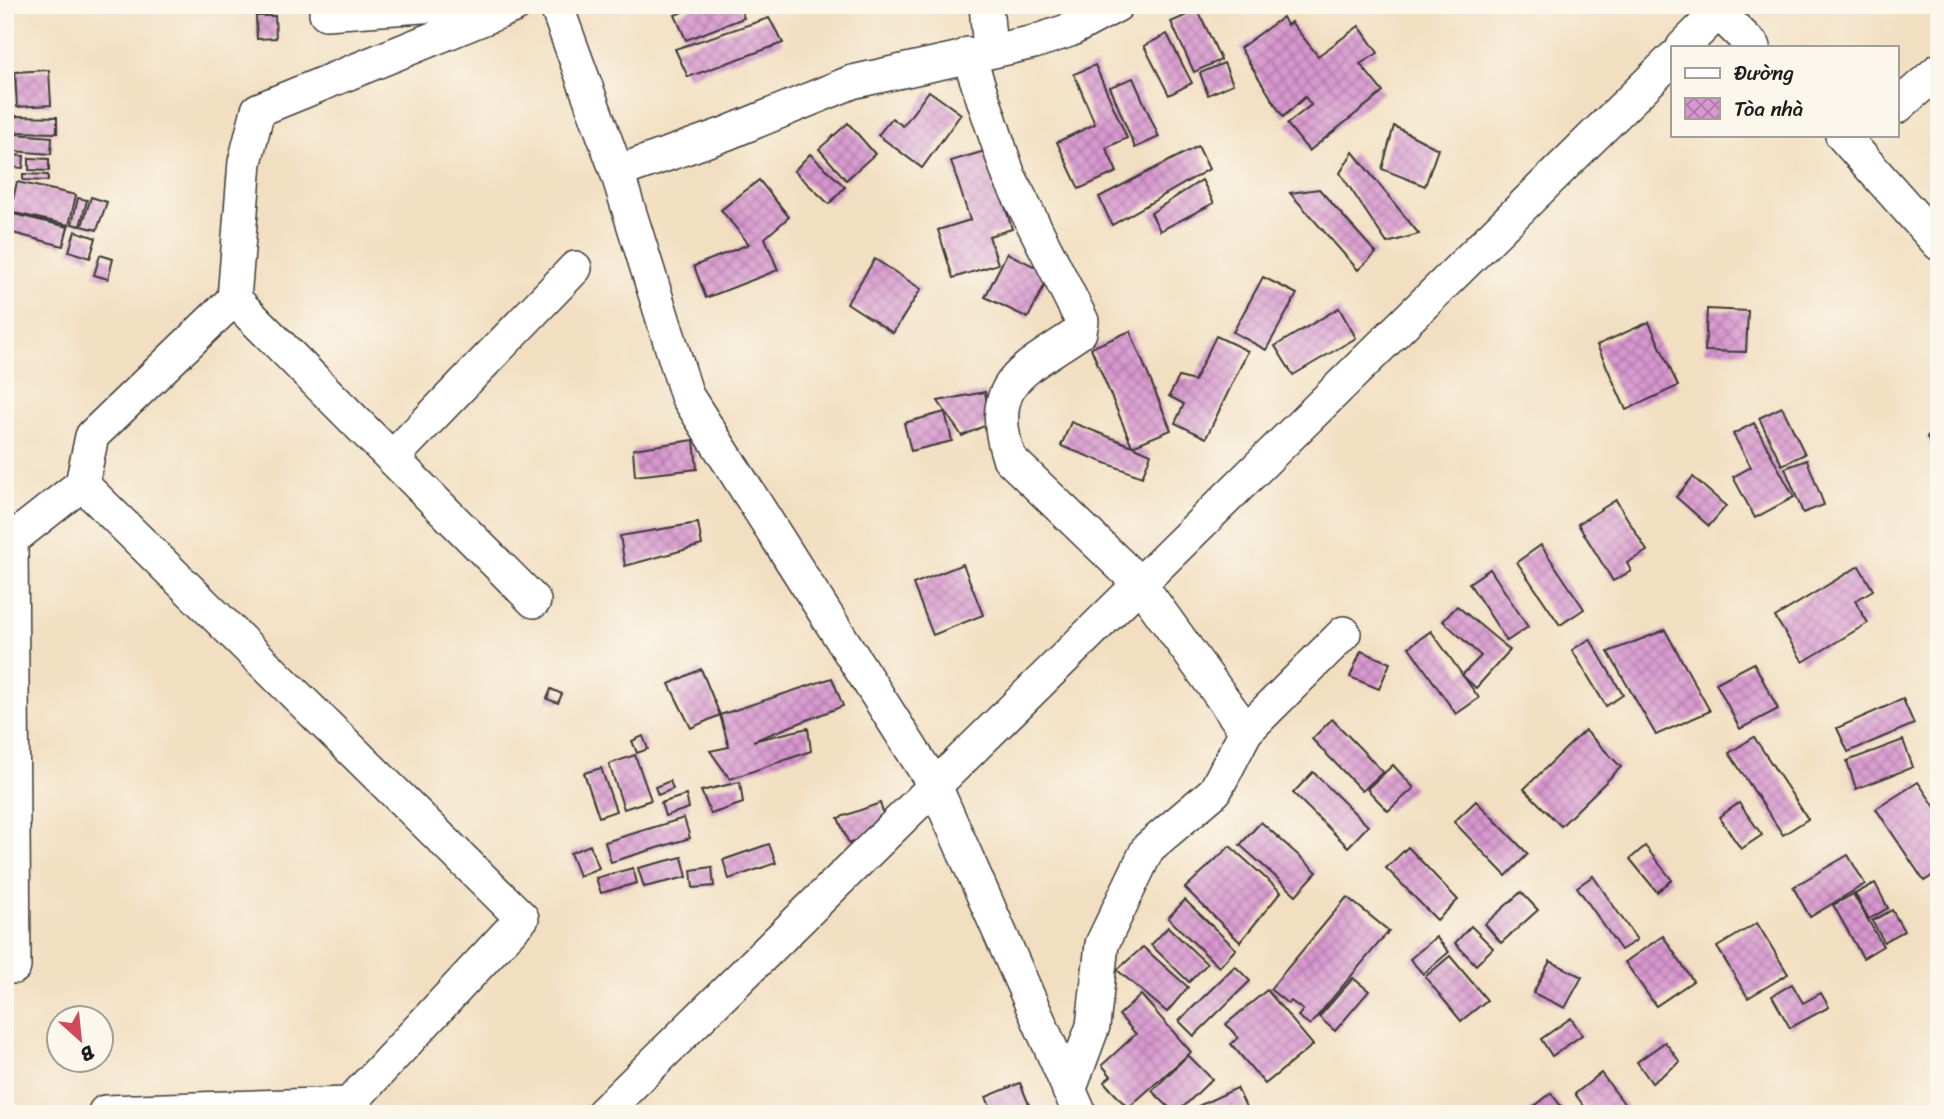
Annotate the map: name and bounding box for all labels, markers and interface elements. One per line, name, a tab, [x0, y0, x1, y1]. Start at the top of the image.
legend	[1671, 46, 1898, 136]
text: Đường	[1734, 54, 1794, 92]
text: Tòa nhà	[1734, 90, 1804, 128]
north arrow	[46, 1004, 116, 1074]
text: B	[75, 1036, 100, 1071]

